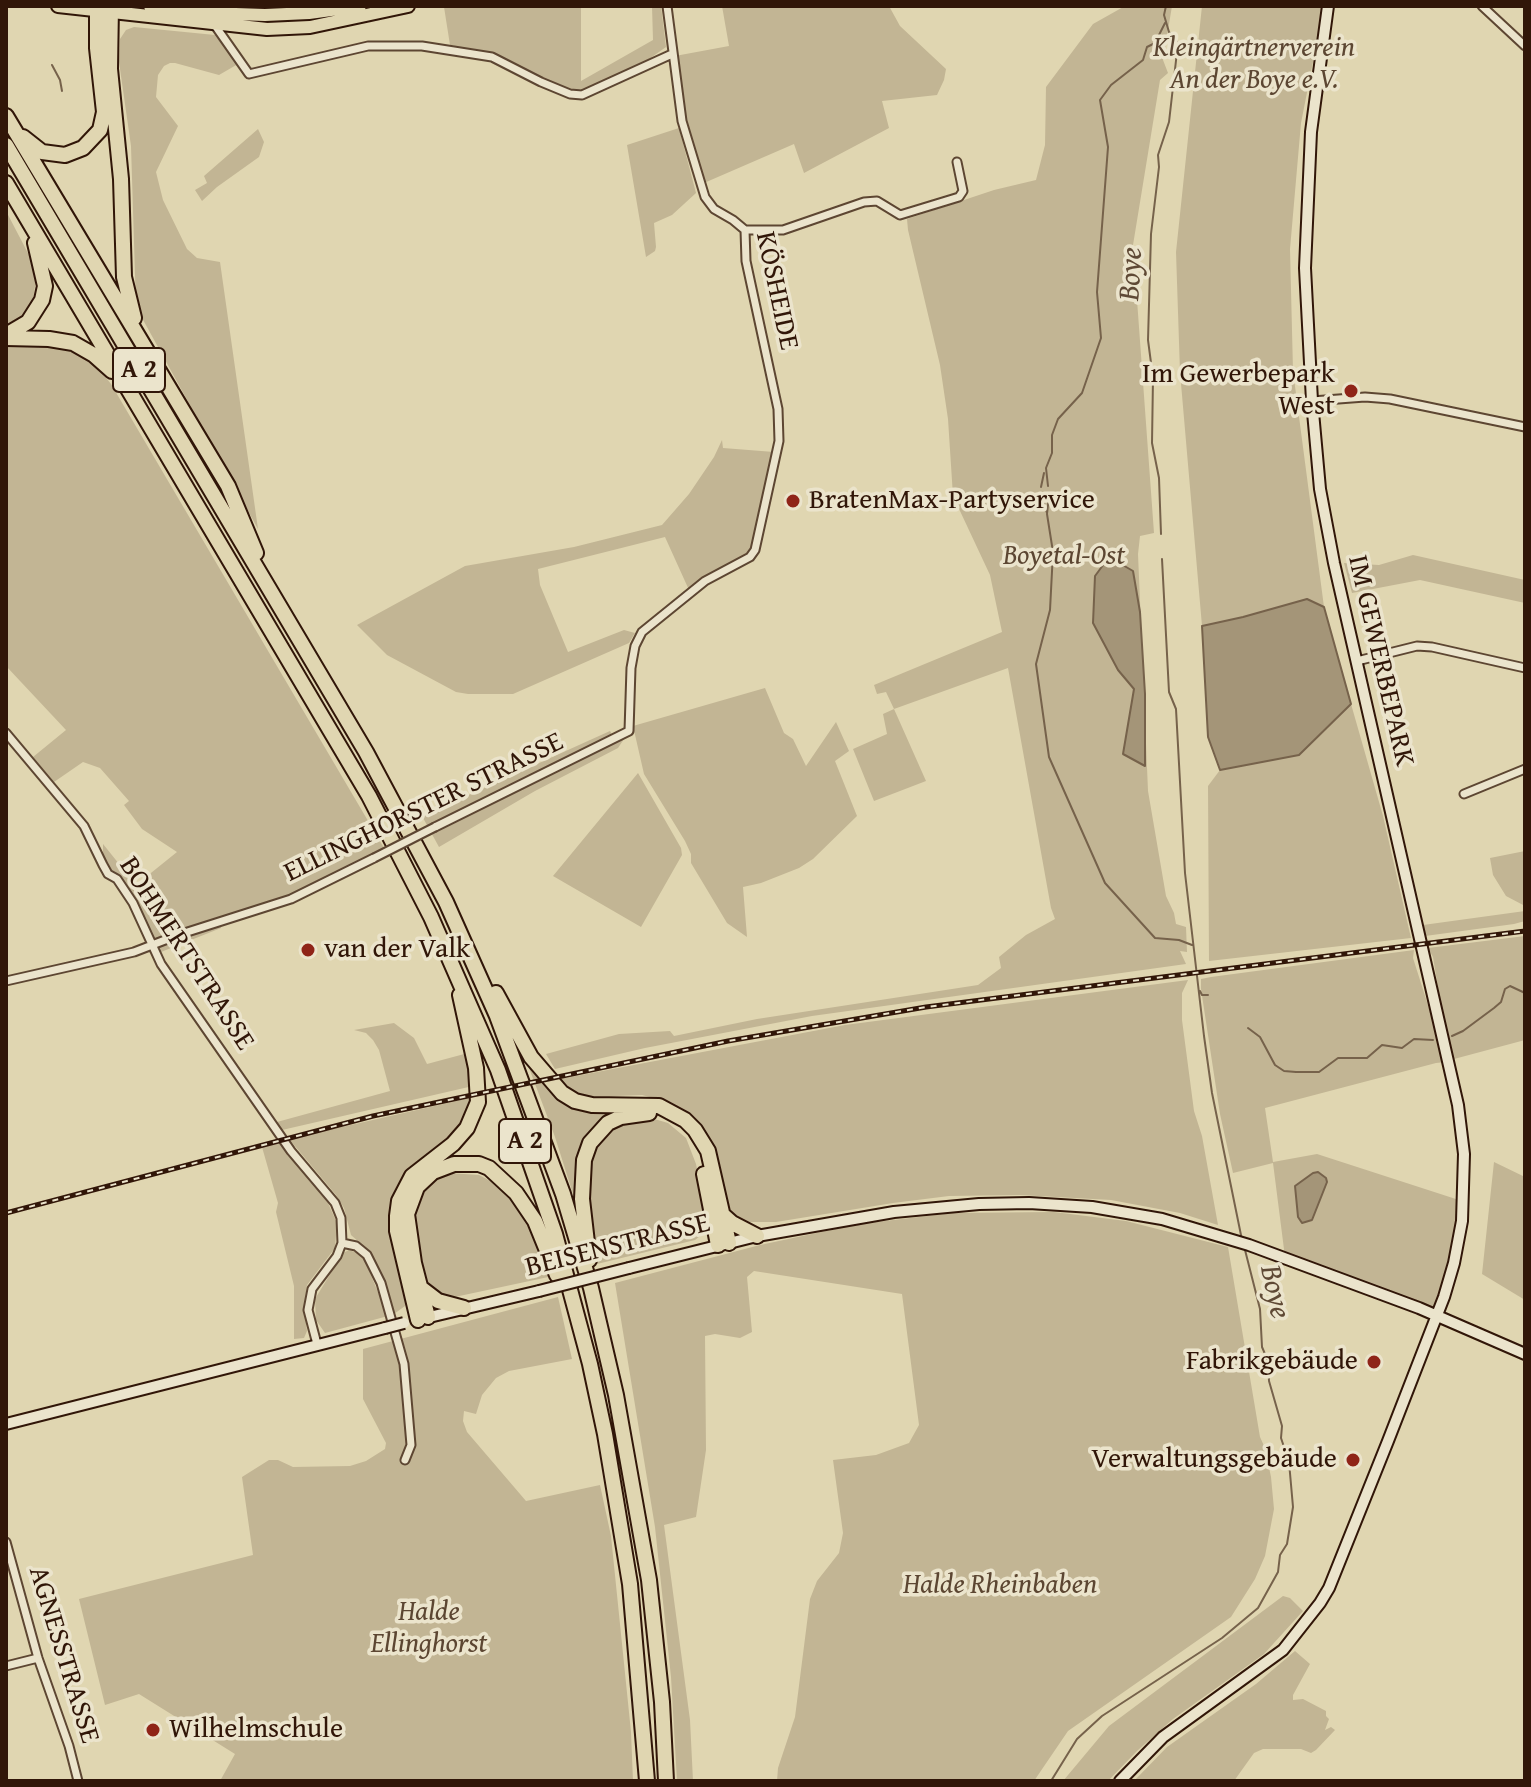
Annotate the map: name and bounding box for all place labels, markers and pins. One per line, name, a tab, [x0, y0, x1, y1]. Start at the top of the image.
place label: Im Gewerbepark West	[1142, 358, 1335, 424]
marker: Im Gewerbepark West	[1342, 382, 1360, 400]
place label: BratenMax-Partyservice	[809, 484, 1095, 518]
marker: BratenMax-Partyservice	[784, 492, 802, 510]
place label: van der Valk	[324, 933, 470, 967]
marker: van der Valk	[299, 941, 317, 959]
place label: Fabrikgebäude	[1186, 1345, 1358, 1379]
marker: Fabrikgebäude	[1365, 1353, 1383, 1371]
place label: Verwaltungsgebäude	[1091, 1443, 1337, 1477]
marker: Verwaltungsgebäude	[1344, 1451, 1362, 1469]
place label: Wilhelmschule	[169, 1713, 343, 1747]
marker: Wilhelmschule	[144, 1721, 162, 1739]

